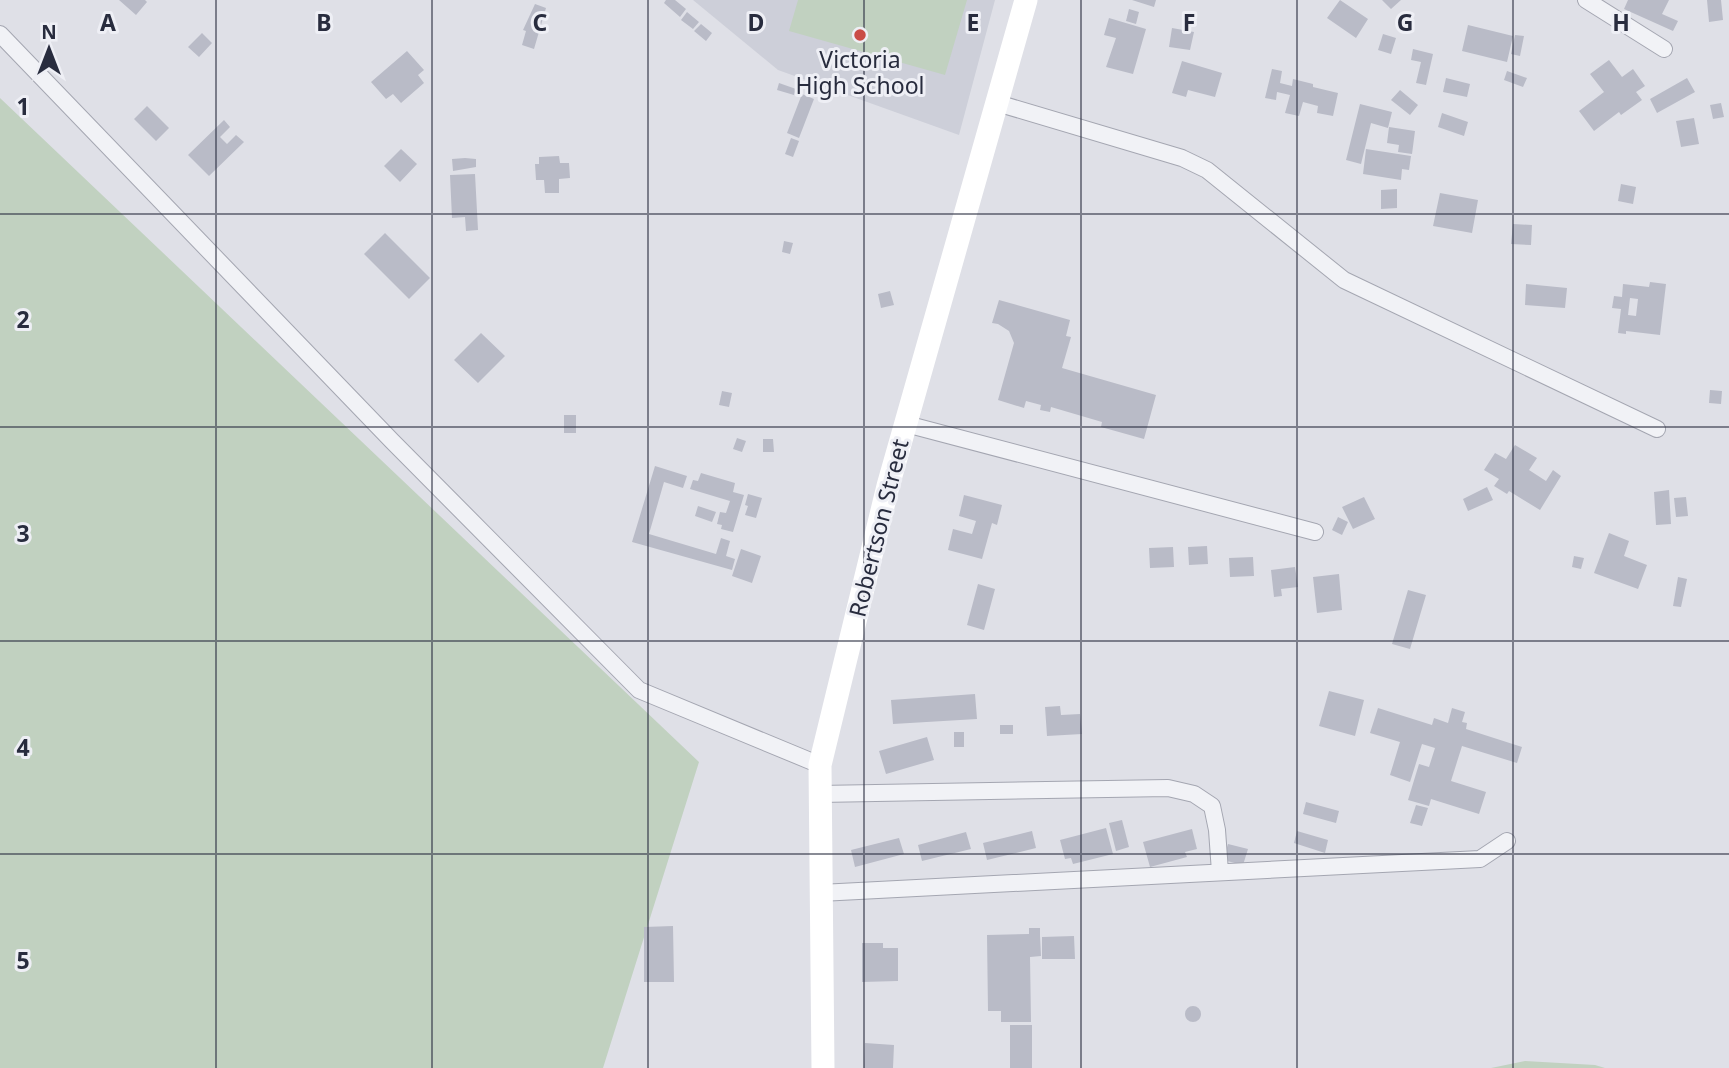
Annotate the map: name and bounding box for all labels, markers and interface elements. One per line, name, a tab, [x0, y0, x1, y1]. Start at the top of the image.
text: A	[100, 6, 116, 38]
text: B	[316, 6, 332, 38]
text: C	[533, 6, 548, 38]
text: D	[748, 6, 764, 38]
text: E	[967, 6, 979, 38]
text: F	[1183, 6, 1195, 38]
text: G	[1397, 6, 1413, 38]
text: H	[1612, 6, 1630, 38]
north arrow	[14, 14, 84, 84]
text: N	[41, 19, 57, 45]
marker: Victoria High School	[852, 27, 868, 43]
place label: Victoria High School	[796, 43, 924, 101]
text: 1	[16, 90, 30, 122]
text: 2	[16, 303, 30, 335]
street label: Robertson Street	[840, 435, 916, 620]
text: 3	[16, 517, 30, 549]
text: 4	[16, 731, 30, 763]
text: 5	[16, 944, 30, 976]

